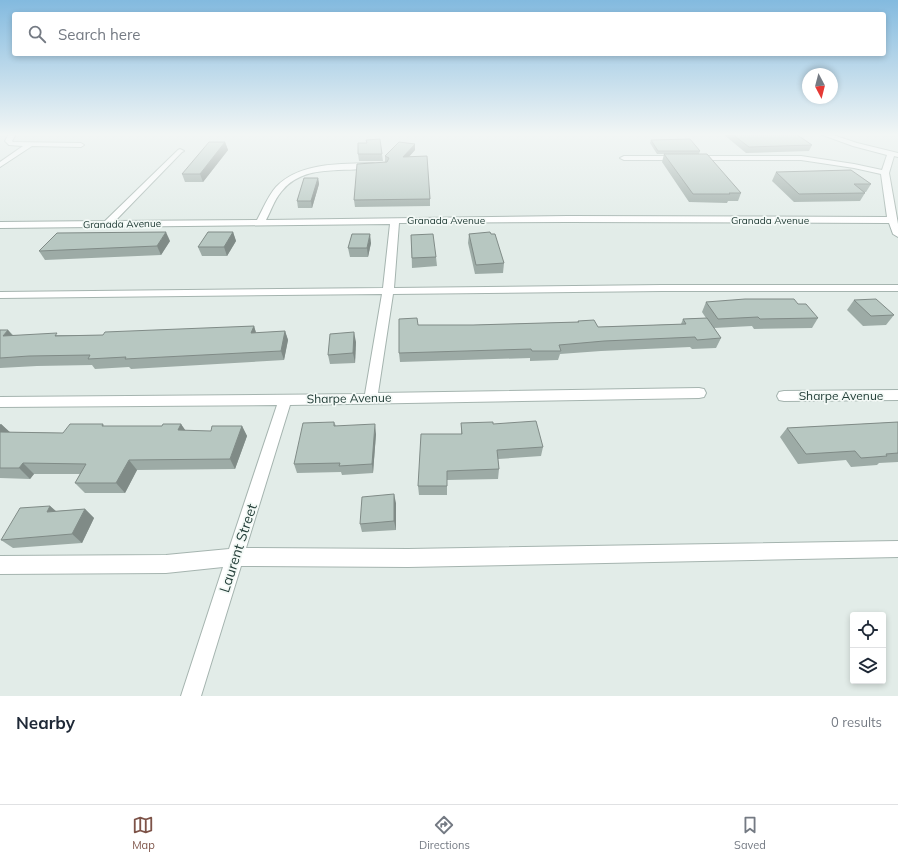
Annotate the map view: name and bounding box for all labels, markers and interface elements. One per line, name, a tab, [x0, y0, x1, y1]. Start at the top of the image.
search box	[12, 12, 886, 56]
icon: search	[26, 23, 48, 45]
text: Search here	[58, 25, 140, 44]
north arrow	[802, 68, 838, 104]
street label: Granada Avenue	[407, 214, 485, 227]
street label: Granada Avenue	[731, 214, 809, 227]
street label: Granada Avenue	[83, 217, 161, 231]
street label: Sharpe Avenue	[799, 388, 883, 403]
street label: Sharpe Avenue	[307, 390, 391, 406]
street label: Laurent Street	[215, 501, 261, 595]
map controls	[850, 612, 886, 684]
button: locate	[850, 612, 886, 648]
button: layers	[850, 648, 886, 684]
text: Nearby	[16, 712, 75, 733]
text: 0 results	[831, 714, 882, 730]
tab: Map	[132, 814, 155, 852]
tab: Directions	[419, 814, 470, 852]
tab: Saved	[734, 814, 766, 852]

